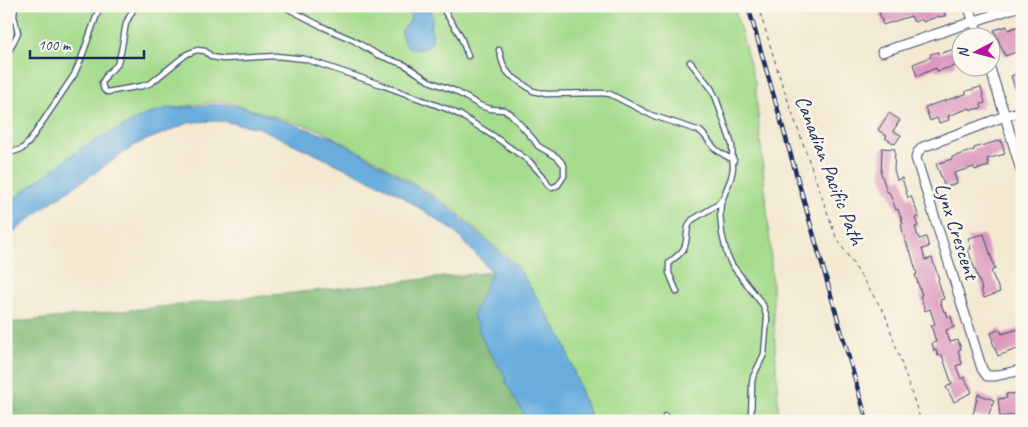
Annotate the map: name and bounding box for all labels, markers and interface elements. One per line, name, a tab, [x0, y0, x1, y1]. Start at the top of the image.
scale bar	[30, 28, 144, 60]
north arrow	[950, 28, 1000, 78]
text: 100 m	[38, 36, 72, 55]
text: N	[954, 46, 972, 59]
street label: Canadian Pacific Path	[790, 91, 871, 250]
street label: Lynx Crescent	[929, 179, 985, 285]

